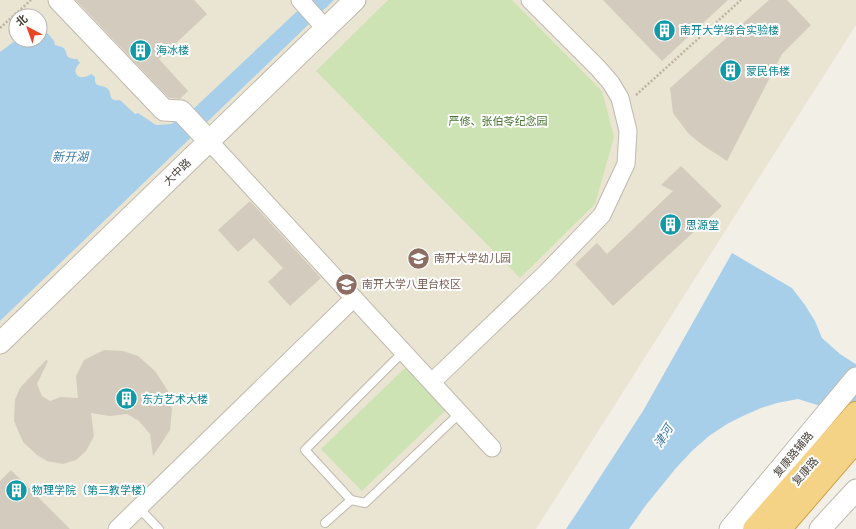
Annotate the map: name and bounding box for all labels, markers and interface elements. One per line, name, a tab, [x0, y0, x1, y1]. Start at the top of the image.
north arrow	[8, 8, 48, 48]
text: 北	[13, 12, 30, 29]
building icon: 南开大学综合实验楼	[651, 17, 677, 43]
place label: 南开大学综合实验楼	[680, 23, 779, 37]
building icon: 海冰楼	[128, 37, 154, 63]
place label: 海冰楼	[156, 43, 189, 57]
building icon: 蒙民伟楼	[718, 58, 744, 84]
place label: 蒙民伟楼	[746, 64, 790, 78]
park label: 严修、张伯苓纪念园	[449, 114, 548, 128]
water label: 新开湖	[52, 149, 90, 164]
street label: 大中路	[160, 156, 194, 188]
building icon: 思源堂	[657, 212, 683, 238]
place label: 思源堂	[686, 218, 719, 232]
school or university icon: 南开大学幼儿园	[406, 245, 432, 271]
place label: 南开大学幼儿园	[434, 251, 511, 265]
school or university icon: 南开大学八里台校区	[333, 271, 359, 297]
place label: 南开大学八里台校区	[362, 277, 461, 291]
building icon: 东方艺术大楼	[113, 386, 139, 412]
place label: 东方艺术大楼	[142, 392, 208, 406]
water label: 津河	[650, 420, 677, 450]
street label: 复康路辅路	[770, 429, 816, 479]
street label: 复康路	[789, 454, 821, 488]
building icon: 物理学院（第三教学楼）	[3, 477, 29, 503]
place label: 物理学院（第三教学楼）	[32, 483, 153, 497]

